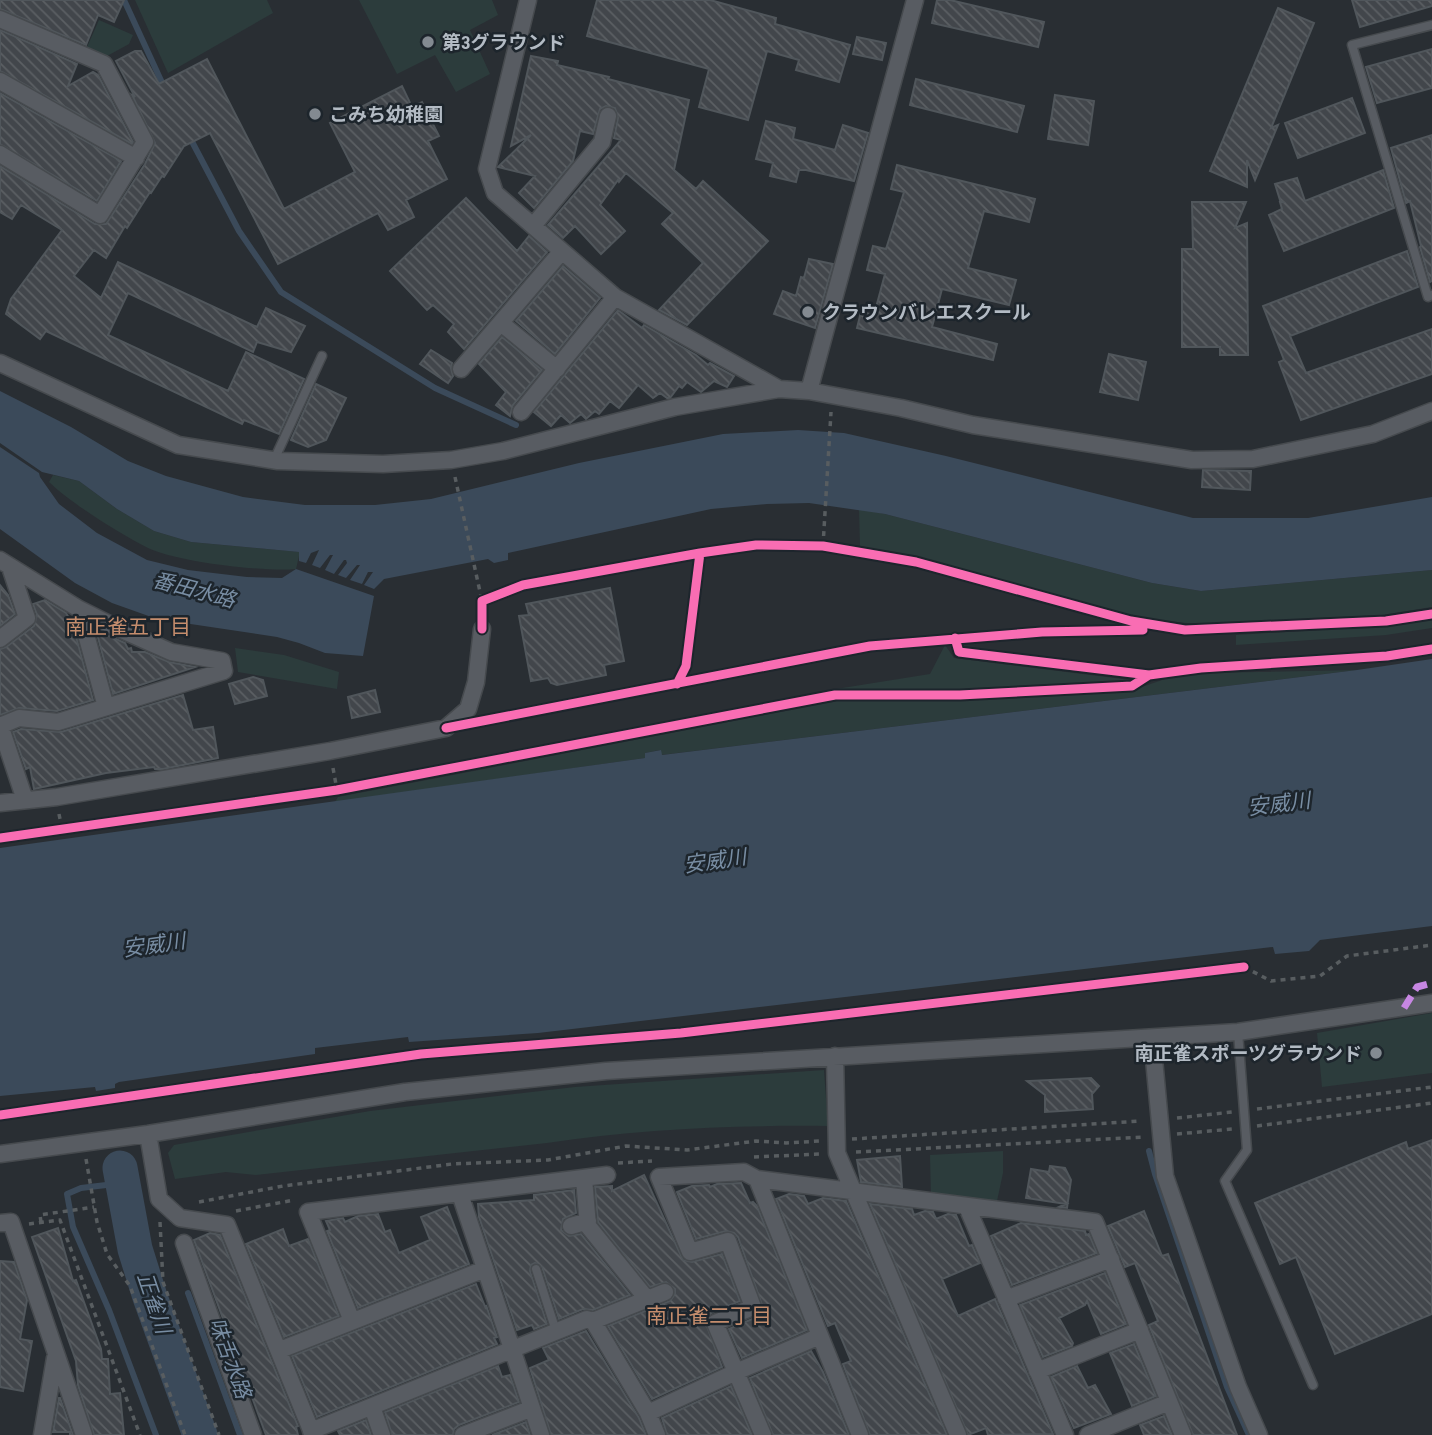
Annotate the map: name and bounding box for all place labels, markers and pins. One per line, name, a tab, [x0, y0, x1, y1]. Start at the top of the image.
place label: 第3グラウンド	[442, 31, 566, 54]
marker: 第3グラウンド	[420, 34, 436, 50]
place label: こみち幼稚園	[329, 103, 443, 126]
marker: こみち幼稚園	[307, 106, 323, 122]
place label: クラウンバレエスクール	[822, 301, 1031, 324]
marker: クラウンバレエスクール	[800, 304, 816, 320]
place label: 南正雀スポーツグラウンド	[1134, 1042, 1362, 1065]
marker: 南正雀スポーツグラウンド	[1368, 1045, 1384, 1061]

